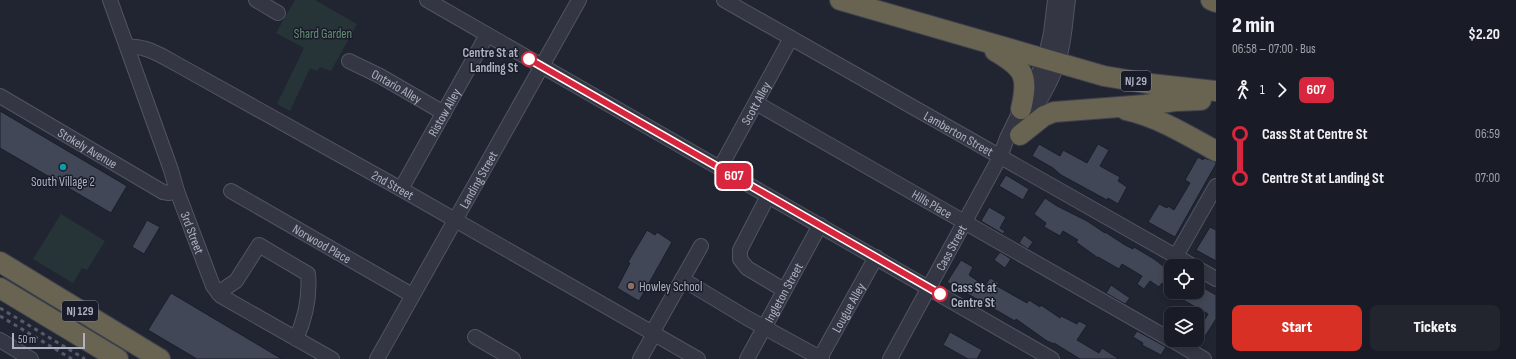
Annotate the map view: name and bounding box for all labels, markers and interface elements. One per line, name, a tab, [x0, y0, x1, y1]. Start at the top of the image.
text: 2 min	[1232, 12, 1275, 39]
text: $2.20	[1468, 25, 1500, 44]
park label: Shard Garden	[294, 26, 352, 42]
text: 06:58 – 07:00 · Bus	[1232, 41, 1316, 57]
place label: Centre St at Landing St	[462, 45, 519, 76]
marker: Centre St at Landing St	[521, 51, 537, 67]
street label: Ontario Alley	[369, 66, 424, 107]
road number: NJ 29	[1121, 71, 1151, 91]
street label: Scott Alley	[738, 79, 775, 128]
icon: walk	[1232, 79, 1254, 101]
icon: forward	[1271, 79, 1293, 101]
text: 607	[1307, 81, 1326, 98]
text: 1	[1260, 82, 1265, 98]
street label: Ristow Alley	[425, 86, 465, 139]
street label: Lamberton Street	[921, 108, 996, 160]
street label: Stokely Avenue	[55, 125, 120, 172]
text: Cass St at Centre St	[1262, 125, 1368, 144]
text: 06:59	[1475, 126, 1500, 142]
street label: Landing Street	[456, 148, 501, 212]
marker: South Village 2	[58, 162, 68, 172]
line badge: 607	[711, 163, 757, 189]
street label: 2nd Street	[369, 167, 416, 204]
text: 607	[724, 167, 744, 184]
text: Centre St at Landing St	[1262, 169, 1384, 188]
text: 07:00	[1475, 170, 1500, 186]
place label: South Village 2	[31, 174, 95, 190]
street label: Hills Place	[909, 187, 955, 222]
street label: 3rd Street	[177, 210, 207, 256]
street label: Norwood Place	[289, 221, 354, 267]
street label: Cass Street	[933, 222, 971, 274]
map controls	[1164, 259, 1204, 347]
button: locate	[1164, 259, 1204, 299]
street label: Ingleton Street	[762, 260, 807, 325]
place label: Howley School	[639, 279, 702, 295]
street label: Lougue Alley	[829, 280, 869, 335]
place label: Cass St at Centre St	[951, 280, 997, 311]
marker: Howley School	[626, 281, 636, 291]
marker: Cass St at Centre St	[932, 286, 948, 302]
road number: NJ 129	[62, 301, 98, 321]
button: Start	[1232, 305, 1362, 351]
button: Tickets	[1370, 305, 1500, 351]
button: layers	[1164, 307, 1204, 347]
scale bar	[12, 331, 85, 350]
text: 50 m	[18, 333, 36, 346]

